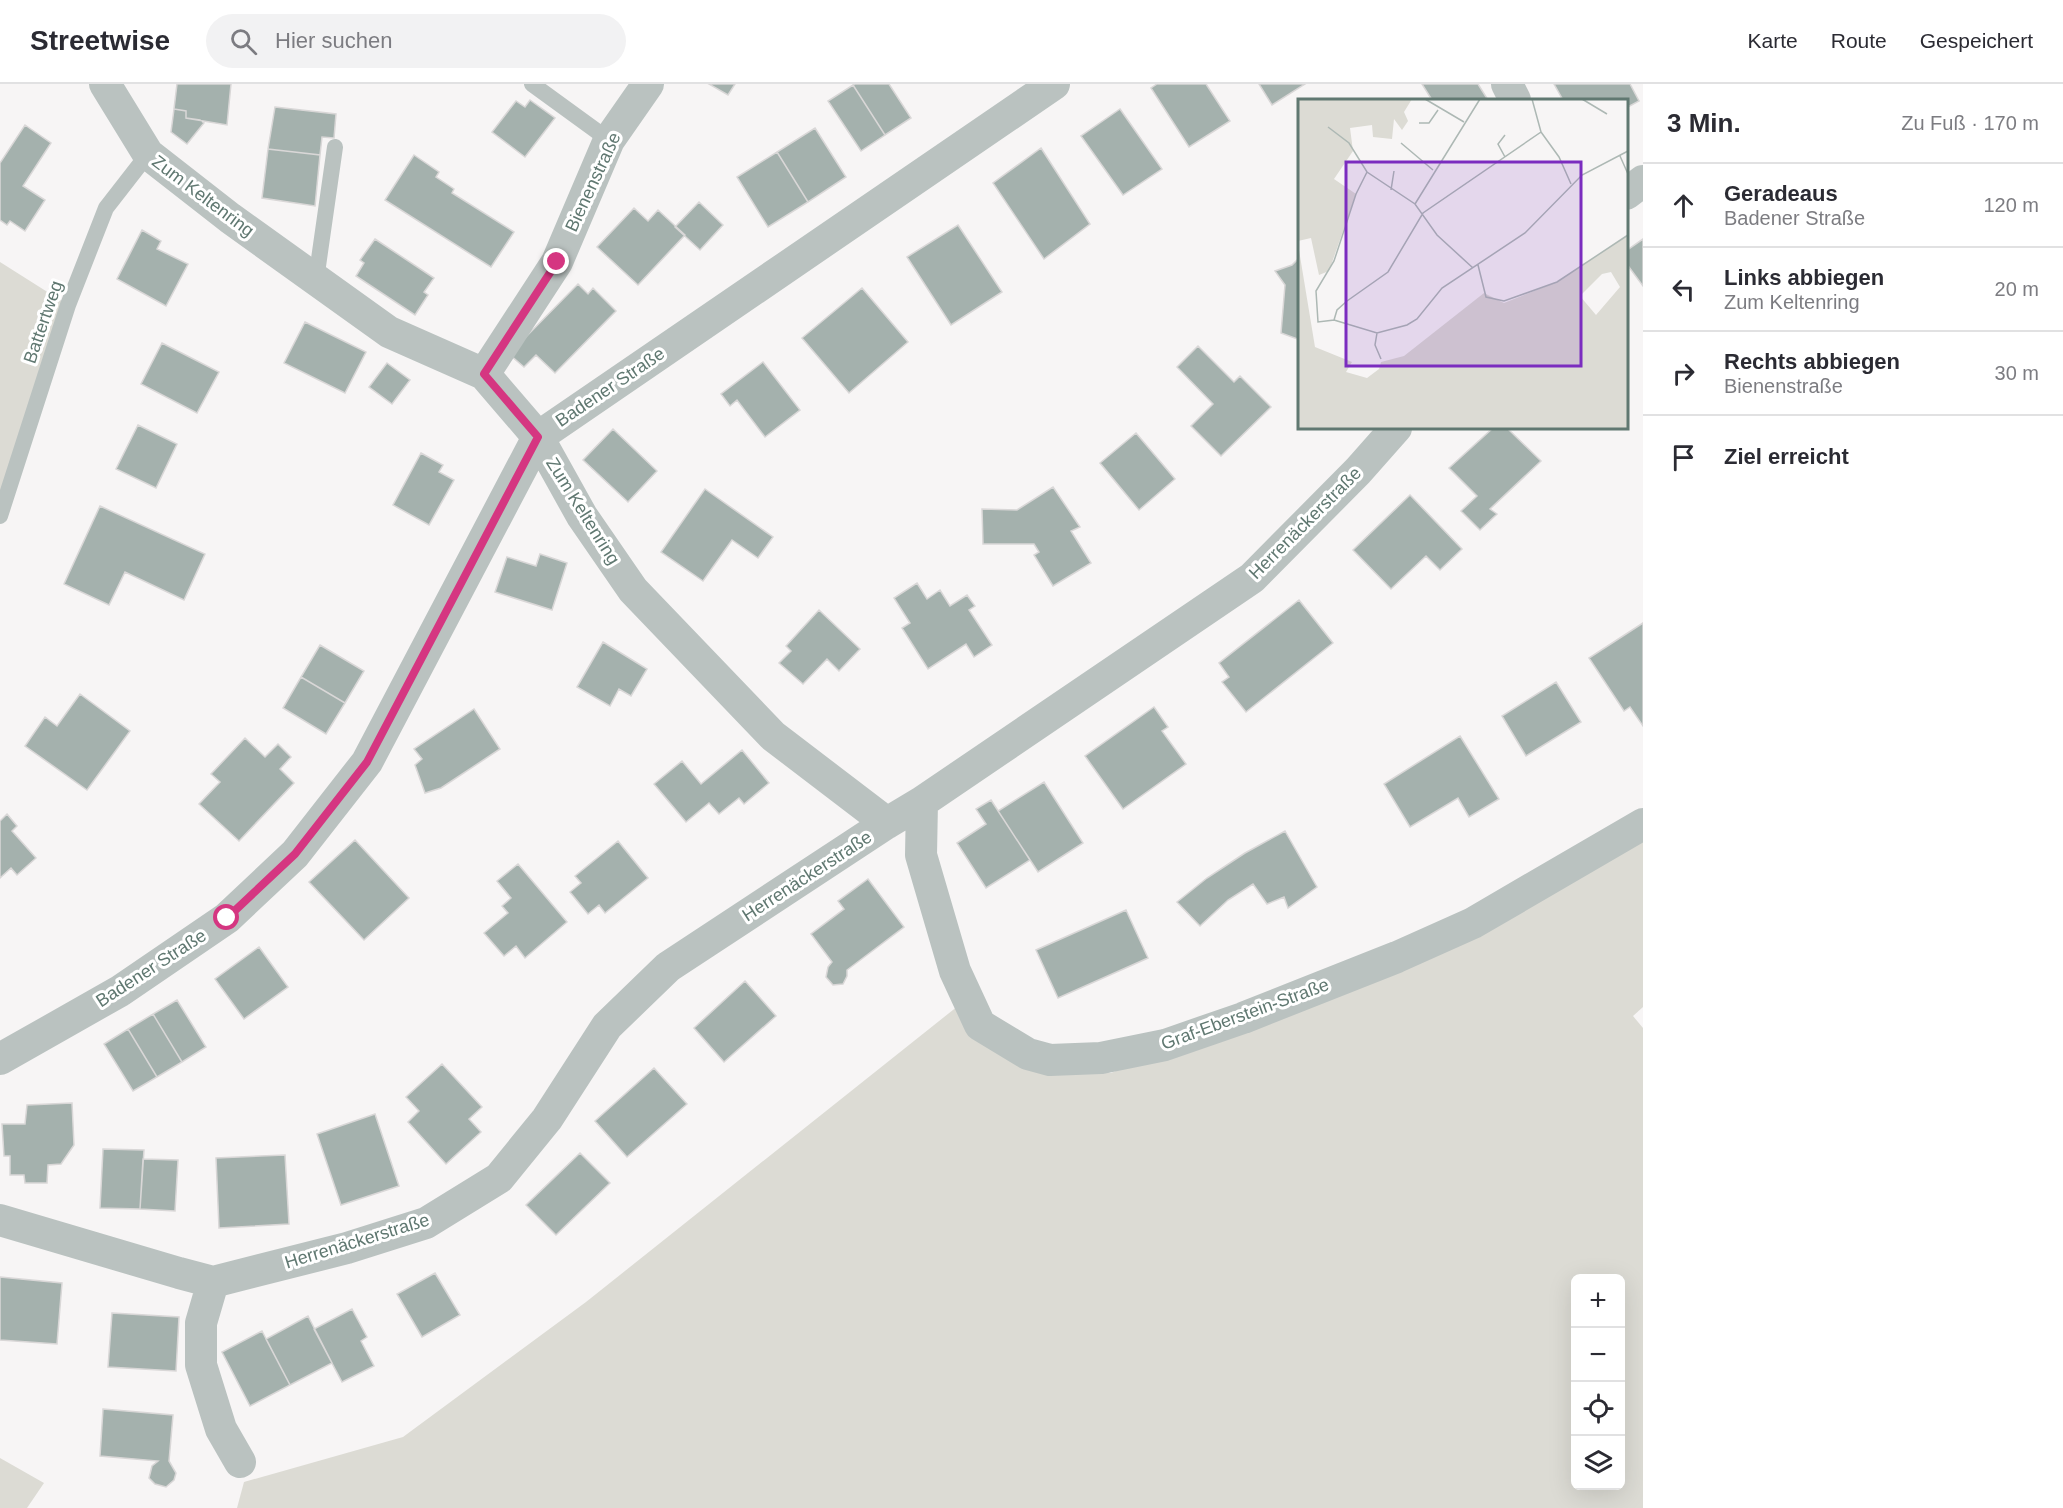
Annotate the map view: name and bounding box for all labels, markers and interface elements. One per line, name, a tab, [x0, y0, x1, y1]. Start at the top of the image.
search box	[206, 14, 626, 68]
text: Streetwise	[30, 25, 170, 56]
icon: search	[227, 25, 260, 58]
text: Hier suchen	[275, 28, 392, 53]
text: Karte	[1748, 29, 1798, 52]
text: Route	[1831, 29, 1887, 52]
text: Gespeichert	[1920, 29, 2033, 52]
inset map	[1298, 99, 1628, 429]
text: 3 Min.	[1667, 108, 1741, 138]
text: Zu Fuß · 170 m	[1901, 112, 2039, 134]
street label: Bienenstraße	[561, 129, 625, 235]
street label: Zum Keltenring	[148, 151, 258, 241]
text: Geradeaus	[1724, 181, 1838, 206]
icon: ahead	[1667, 189, 1700, 222]
text: 120 m	[1983, 194, 2039, 216]
text: Badener Straße	[1724, 207, 1865, 229]
route end	[543, 248, 569, 274]
text: Links abbiegen	[1724, 265, 1884, 290]
icon: left	[1667, 273, 1700, 306]
street label: Battertweg	[20, 278, 66, 366]
text: 20 m	[1995, 278, 2039, 300]
text: Zum Keltenring	[1724, 291, 1860, 313]
street label: Badener Straße	[552, 343, 668, 431]
text: Rechts abbiegen	[1724, 349, 1900, 374]
icon: right	[1667, 357, 1700, 390]
text: 30 m	[1995, 362, 2039, 384]
text: Bienenstraße	[1724, 375, 1843, 397]
icon: arrive	[1667, 441, 1700, 474]
text: Ziel erreicht	[1724, 444, 1849, 469]
street label: Zum Keltenring	[542, 454, 624, 568]
street label: Herrenäckerstraße	[1245, 463, 1365, 583]
street label: Herrenäckerstraße	[739, 827, 875, 925]
route start	[213, 904, 239, 930]
street label: Badener Straße	[92, 925, 210, 1011]
street label: Graf-Eberstein-Straße	[1158, 974, 1332, 1054]
street label: Herrenäckerstraße	[282, 1210, 432, 1272]
map controls	[1571, 1274, 1625, 1490]
button: +	[1571, 1274, 1625, 1328]
button: −	[1571, 1328, 1625, 1382]
button: locate	[1571, 1382, 1625, 1436]
button: layers	[1571, 1436, 1625, 1490]

